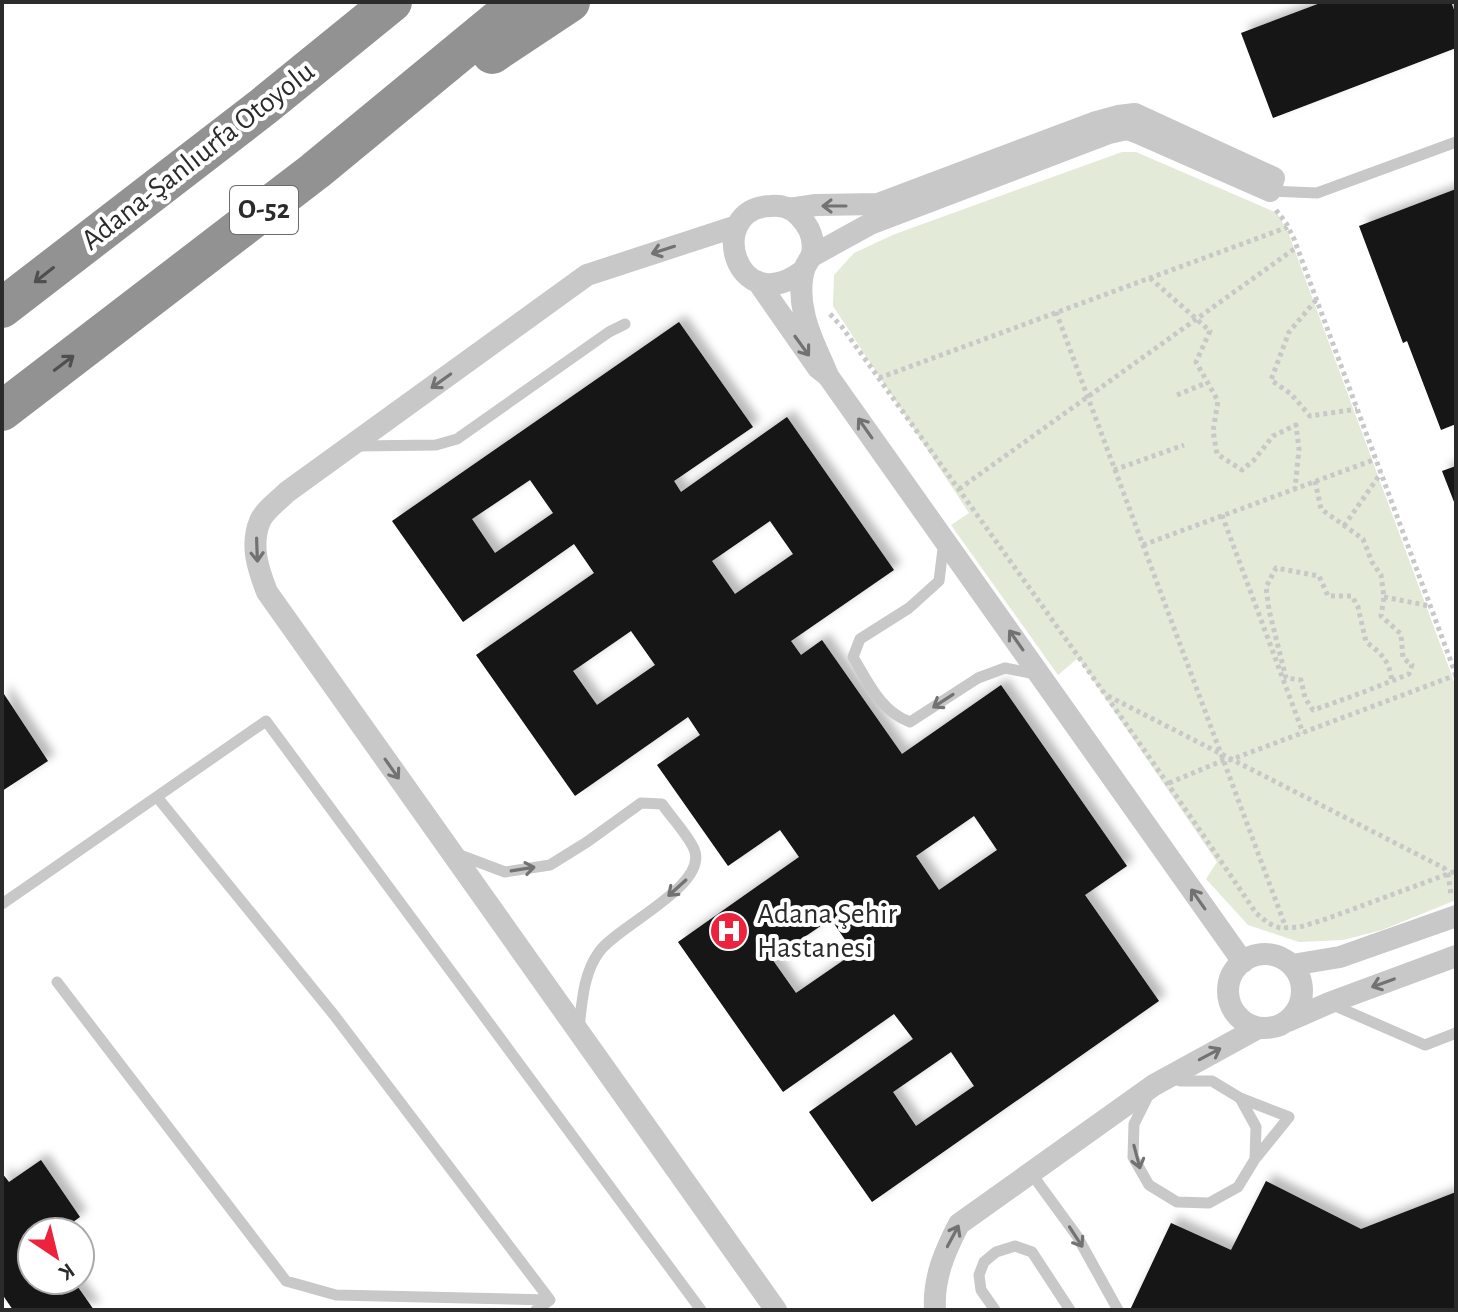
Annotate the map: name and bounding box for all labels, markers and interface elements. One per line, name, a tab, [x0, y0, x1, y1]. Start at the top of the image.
street label: Adana-Şanlıurfa Otoyolu	[76, 56, 320, 256]
road number: O-52	[230, 186, 298, 234]
one-way arrow	[821, 198, 848, 214]
one-way arrow	[651, 244, 676, 259]
one-way arrow	[34, 267, 55, 284]
one-way arrow	[793, 335, 810, 356]
one-way arrow	[53, 355, 74, 372]
one-way arrow	[431, 372, 452, 389]
one-way arrow	[857, 418, 873, 440]
one-way arrow	[249, 537, 265, 563]
one-way arrow	[1007, 630, 1024, 652]
one-way arrow	[932, 693, 955, 709]
one-way arrow	[384, 757, 400, 779]
one-way arrow	[510, 861, 535, 876]
one-way arrow	[668, 878, 688, 896]
one-way arrow	[1190, 888, 1206, 910]
place label: Adana Şehir Hastanesi	[757, 899, 897, 963]
hospital icon: Adana Şehir Hastanesi	[708, 910, 750, 952]
one-way arrow	[1371, 977, 1396, 991]
one-way arrow	[1197, 1045, 1221, 1061]
one-way arrow	[1130, 1144, 1145, 1169]
north arrow	[16, 1216, 96, 1296]
one-way arrow	[946, 1224, 962, 1248]
one-way arrow	[1068, 1225, 1085, 1247]
text: K	[54, 1259, 78, 1285]

